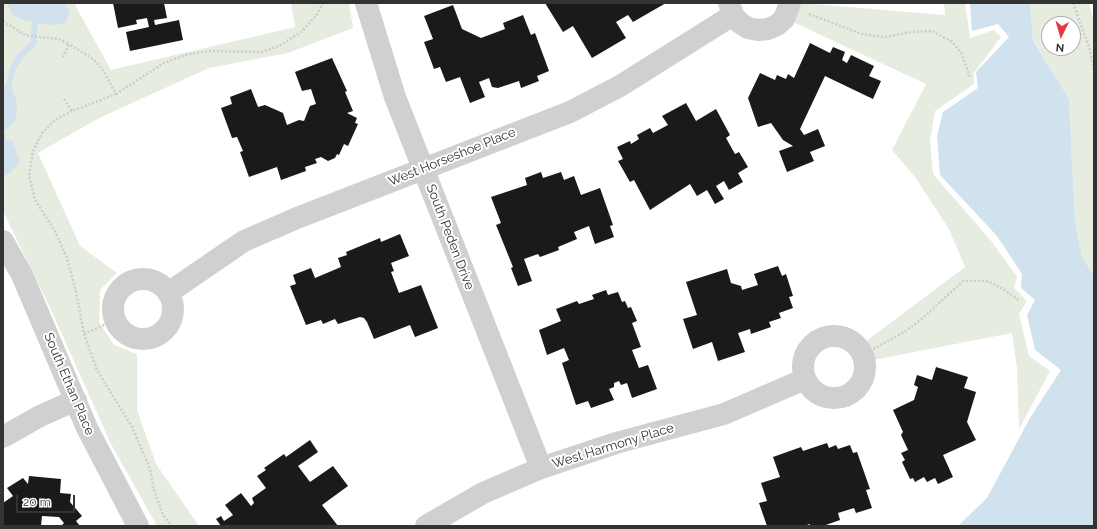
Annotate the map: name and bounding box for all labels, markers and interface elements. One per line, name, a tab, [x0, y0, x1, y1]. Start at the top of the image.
north arrow	[1041, 16, 1081, 56]
text: N	[1055, 41, 1065, 54]
street label: West Horseshoe Place	[386, 124, 518, 190]
street label: South Peden Drive	[423, 182, 477, 292]
street label: South Ethan Place	[40, 330, 98, 438]
street label: West Harmony Place	[550, 420, 676, 472]
scale bar	[18, 487, 77, 513]
text: 20 m	[23, 495, 51, 509]

